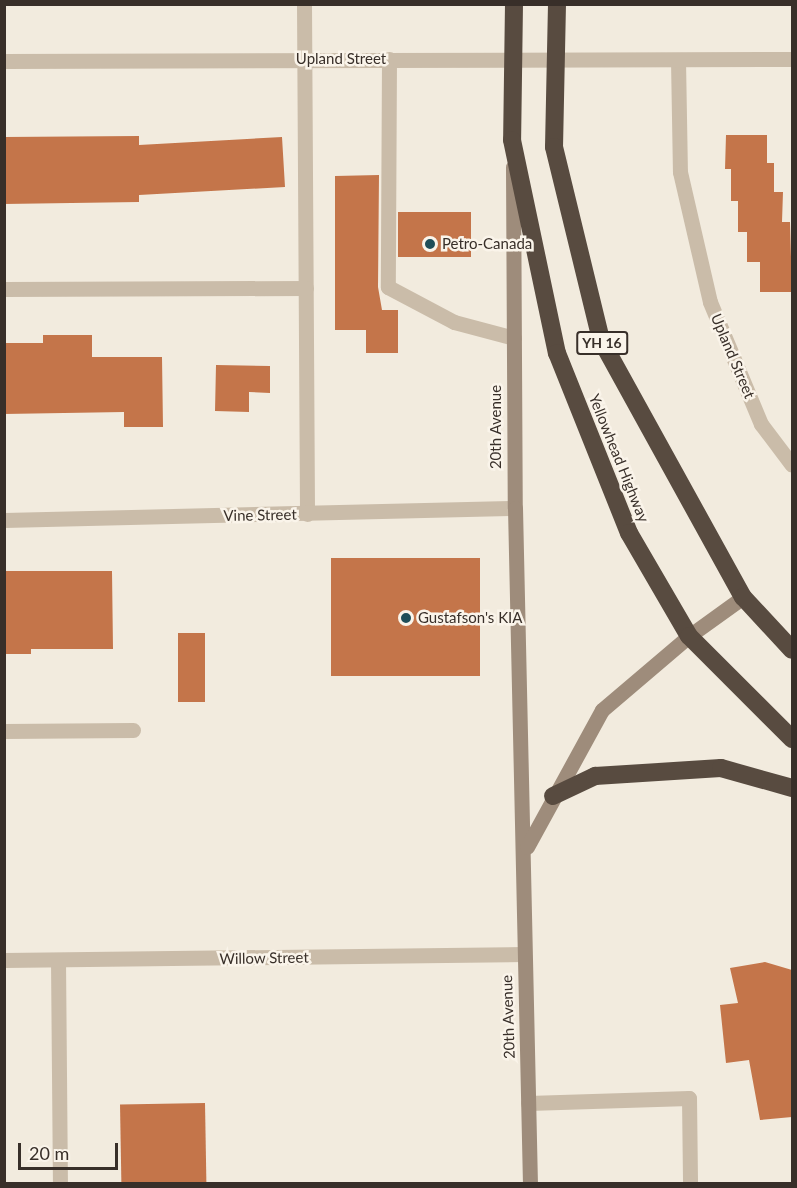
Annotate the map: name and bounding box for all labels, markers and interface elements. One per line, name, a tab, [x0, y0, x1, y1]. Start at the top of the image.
street label: Upland Street	[296, 50, 386, 68]
place label: Petro-Canada	[442, 235, 532, 253]
marker: Petro-Canada	[423, 237, 437, 251]
street label: Upland Street	[707, 311, 759, 401]
road number: YH 16	[575, 332, 629, 354]
street label: 20th Avenue	[487, 385, 505, 469]
street label: Yellowhead Highway	[585, 391, 653, 525]
street label: Vine Street	[223, 505, 297, 525]
place label: Gustafson's KIA	[418, 609, 522, 627]
marker: Gustafson's KIA	[399, 611, 413, 625]
street label: Willow Street	[219, 948, 309, 968]
street label: 20th Avenue	[498, 974, 518, 1060]
scale bar	[21, 1131, 122, 1169]
text: 20 m	[29, 1142, 69, 1164]

